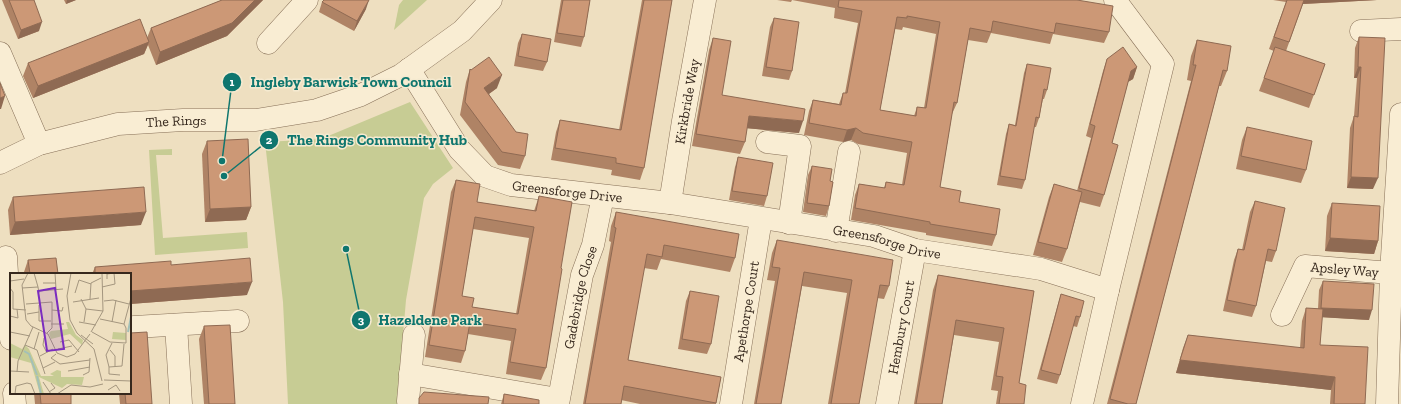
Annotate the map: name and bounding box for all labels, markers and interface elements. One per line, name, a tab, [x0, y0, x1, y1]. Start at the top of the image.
street label: Kirkbride Way	[671, 57, 703, 145]
callout: Ingleby Barwick Town Council	[222, 68, 460, 95]
text: Ingleby Barwick Town Council	[251, 73, 452, 91]
text: 1	[230, 75, 235, 89]
street label: The Rings	[145, 112, 206, 131]
callout: The Rings Community Hub	[259, 127, 476, 154]
text: The Rings Community Hub	[287, 131, 467, 149]
text: 2	[266, 133, 273, 147]
street label: Greensforge Drive	[511, 177, 624, 207]
street label: Greensforge Drive	[832, 221, 942, 263]
street label: Gadebridge Close	[560, 243, 601, 351]
street label: Apsley Way	[1310, 258, 1380, 281]
street label: Apethorpe Court	[730, 259, 763, 363]
inset map	[10, 273, 131, 394]
street label: Hembury Court	[885, 278, 918, 376]
callout: Hazeldene Park	[351, 306, 490, 333]
text: Hazeldene Park	[378, 311, 482, 329]
text: 3	[358, 313, 365, 327]

